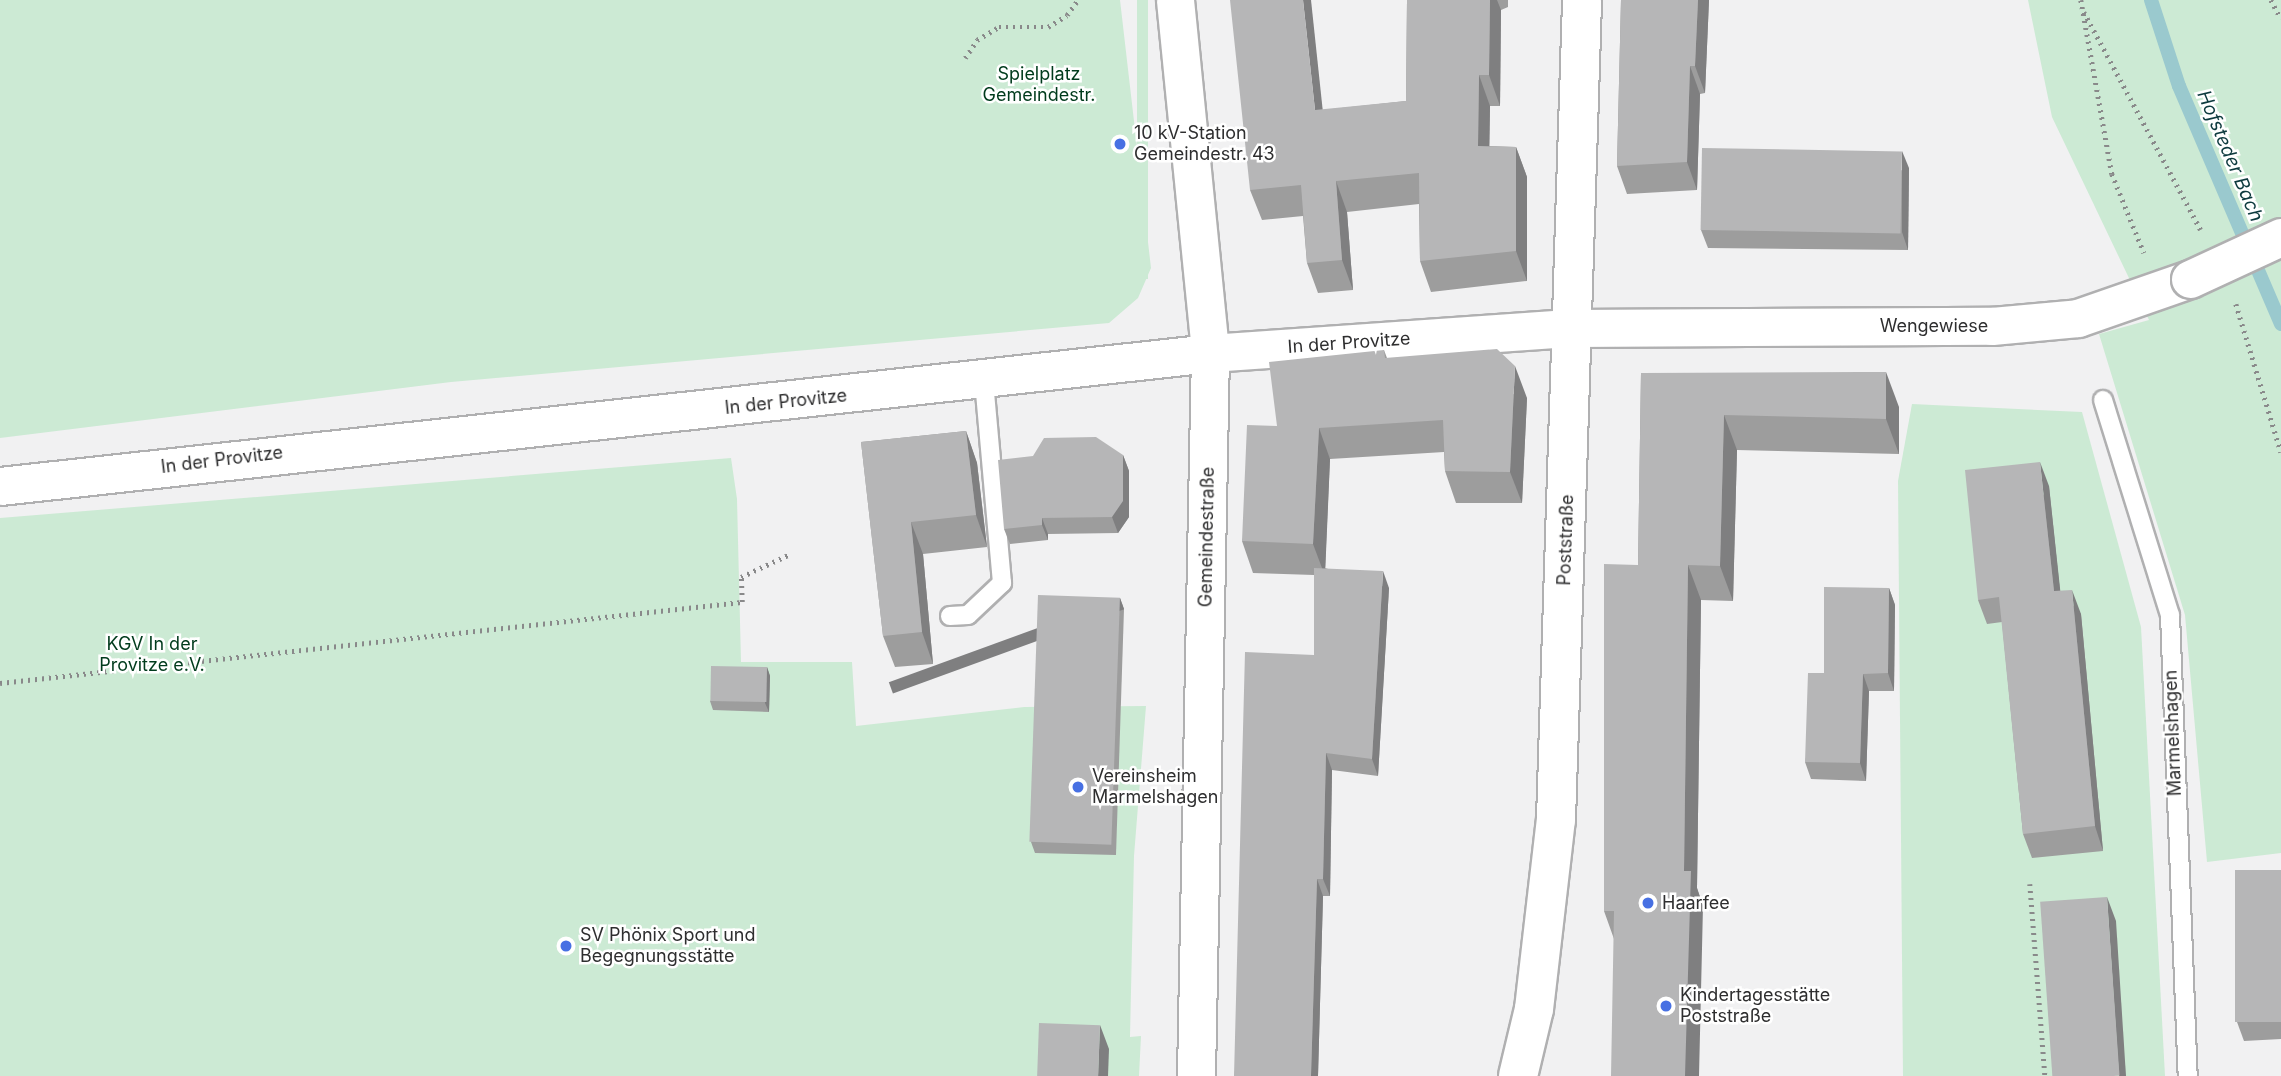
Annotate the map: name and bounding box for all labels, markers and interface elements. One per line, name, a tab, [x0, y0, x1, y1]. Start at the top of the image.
park label: Spielplatz Gemeindestr.	[983, 64, 1095, 106]
water label: Hofsteder Bach	[2192, 87, 2268, 225]
place label: 10 kV-Station Gemeindestr. 43	[1134, 123, 1275, 166]
marker: 10 kV-Station Gemeindestr. 43	[1112, 136, 1128, 152]
street label: Wengewiese	[1880, 315, 1988, 337]
street label: In der Provitze	[1287, 328, 1411, 358]
street label: In der Provitze	[724, 385, 848, 419]
street label: In der Provitze	[160, 442, 284, 478]
street label: Gemeindestraße	[1195, 467, 1219, 607]
street label: Poststraße	[1554, 494, 1578, 586]
park label: KGV In der Provitze e.V.	[99, 634, 205, 676]
street label: Marmelshagen	[2160, 669, 2186, 797]
place label: Vereinsheim Marmelshagen	[1092, 766, 1218, 808]
marker: Vereinsheim Marmelshagen	[1070, 779, 1086, 795]
place label: Haarfee	[1662, 892, 1730, 914]
marker: Haarfee	[1640, 895, 1656, 911]
place label: SV Phönix Sport und Begegnungsstätte	[580, 925, 756, 968]
marker: SV Phönix Sport und Begegnungsstätte	[558, 938, 574, 954]
place label: Kindertagesstätte Poststraße	[1680, 985, 1830, 1028]
marker: Kindertagesstätte Poststraße	[1658, 998, 1674, 1014]

